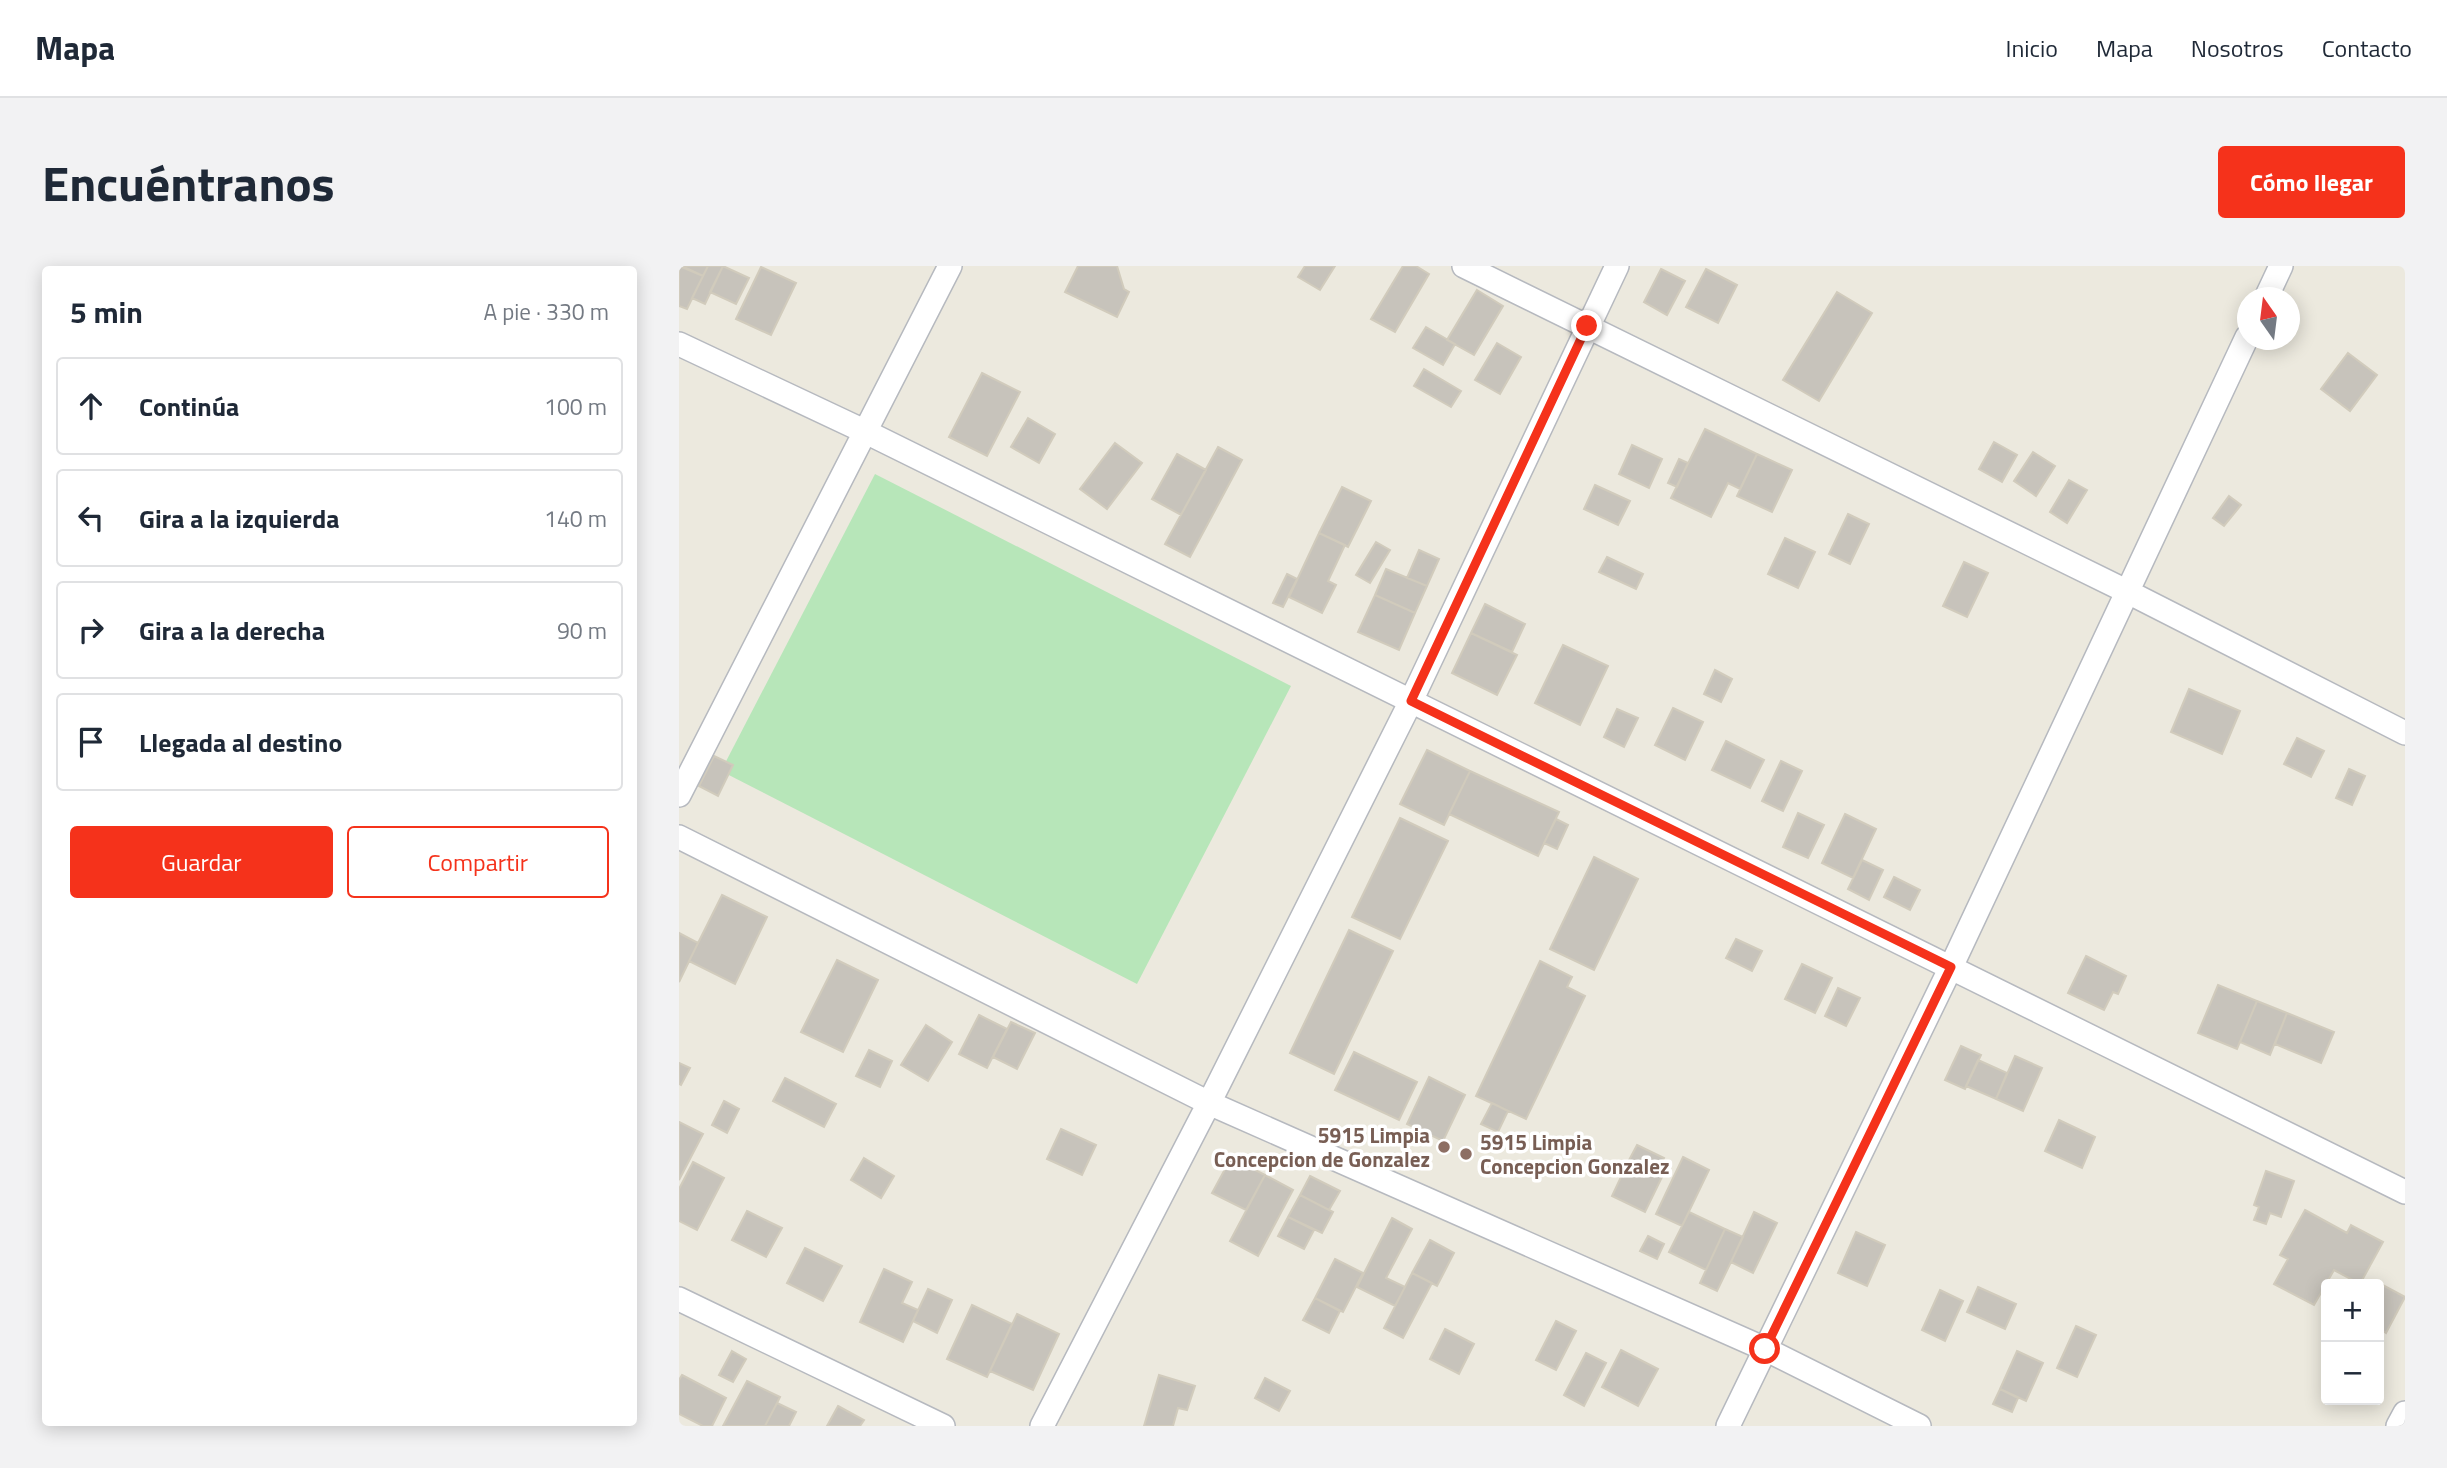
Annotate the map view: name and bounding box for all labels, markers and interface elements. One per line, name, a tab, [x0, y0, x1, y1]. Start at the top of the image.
text: Mapa	[35, 23, 115, 73]
text: Inicio	[2006, 30, 2058, 66]
text: Mapa	[2096, 30, 2153, 66]
text: Nosotros	[2191, 30, 2284, 66]
text: Contacto	[2322, 30, 2412, 66]
text: Encuéntranos	[42, 145, 335, 220]
button: Cómo llegar	[2218, 146, 2405, 218]
north arrow	[2237, 287, 2300, 350]
text: 5 min	[70, 289, 143, 335]
text: A pie · 330 m	[483, 294, 609, 329]
route end	[1571, 310, 1602, 341]
icon: ahead	[72, 387, 110, 425]
text: Continúa	[139, 387, 239, 426]
text: 100 m	[544, 389, 607, 424]
icon: left	[72, 499, 110, 537]
text: Gira a la izquierda	[139, 499, 340, 538]
text: 140 m	[544, 501, 607, 536]
icon: right	[72, 611, 110, 649]
text: Gira a la derecha	[139, 611, 325, 650]
text: 90 m	[557, 613, 607, 648]
icon: arrive	[72, 723, 110, 761]
text: Llegada al destino	[139, 723, 342, 762]
button: Guardar	[70, 826, 333, 898]
button: Compartir	[347, 826, 609, 898]
place label: 5915 Limpia Concepcion de Gonzalez	[1214, 1119, 1430, 1175]
place label: 5915 Limpia Concepcion Gonzalez	[1480, 1126, 1669, 1182]
marker: 5915 Limpia Concepcion de Gonzalez	[1436, 1139, 1452, 1155]
marker: 5915 Limpia Concepcion Gonzalez	[1458, 1146, 1474, 1162]
map controls	[2321, 1279, 2384, 1405]
button: +	[2321, 1279, 2384, 1342]
route start	[1749, 1333, 1780, 1364]
button: −	[2321, 1342, 2384, 1405]

